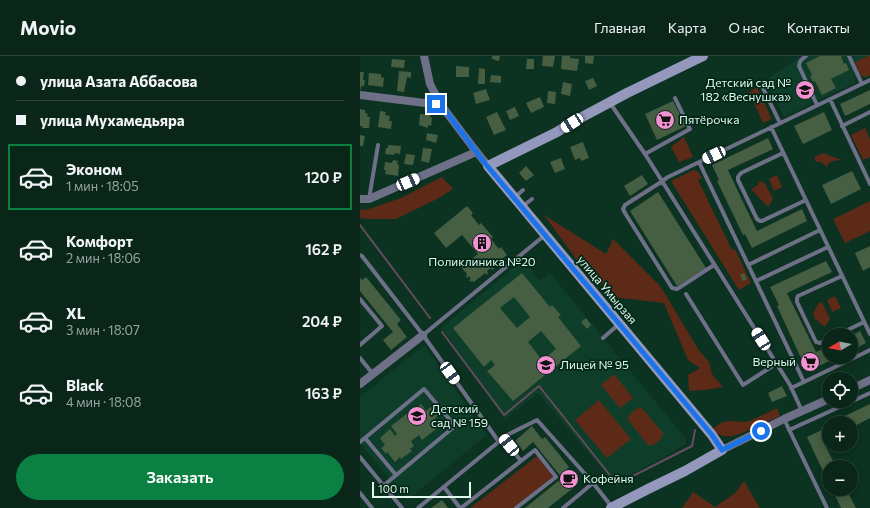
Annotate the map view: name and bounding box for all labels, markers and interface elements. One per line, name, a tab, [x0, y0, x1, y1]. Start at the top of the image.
text: Movio	[20, 16, 76, 39]
text: Главная	[594, 19, 646, 36]
text: Карта	[668, 19, 706, 36]
text: О нас	[728, 19, 765, 36]
text: Контакты	[787, 19, 850, 36]
text: улица Азата Аббасова	[40, 72, 197, 90]
place label: Детский сад № 182 «Веснушка»	[700, 75, 791, 103]
school or university icon: Детский сад № 182 «Веснушка»	[794, 79, 816, 101]
route end	[427, 95, 445, 113]
supermarket icon: Пятёрочка	[654, 109, 676, 131]
text: улица Мухамедьяра	[40, 111, 185, 129]
car	[559, 111, 585, 135]
place label: Пятёрочка	[679, 112, 739, 126]
car	[701, 144, 727, 166]
icon: car	[18, 159, 54, 195]
text: Эконом	[66, 160, 122, 178]
text: 120 ₽	[304, 168, 342, 186]
car	[395, 172, 421, 192]
text: 1 мин · 18:05	[66, 178, 139, 194]
icon: car	[18, 231, 54, 267]
text: Комфорт	[66, 232, 133, 250]
building icon: Поликлиника №20	[471, 232, 493, 254]
text: 162 ₽	[305, 240, 342, 258]
text: 2 мин · 18:06	[66, 250, 141, 266]
street label: улица Умырзая	[575, 252, 640, 326]
place label: Поликлиника №20	[428, 254, 536, 268]
icon: car	[18, 303, 54, 339]
text: XL	[66, 304, 85, 322]
text: 204 ₽	[302, 312, 342, 330]
text: 3 мин · 18:07	[66, 322, 140, 338]
car	[750, 326, 772, 352]
north arrow	[822, 328, 858, 364]
map controls	[822, 328, 858, 496]
supermarket icon: Верный	[799, 351, 821, 373]
school or university icon: Лицей № 95	[535, 354, 557, 376]
place label: Верный	[752, 354, 796, 368]
place label: Лицей № 95	[560, 357, 629, 371]
car	[438, 360, 462, 386]
button: locate	[822, 372, 858, 408]
icon: car	[18, 375, 54, 411]
text: Black	[66, 376, 104, 394]
text: 163 ₽	[305, 384, 342, 402]
text: 4 мин · 18:08	[66, 394, 141, 410]
place label: Детский сад № 159	[431, 401, 488, 429]
school or university icon: Детский сад № 159	[406, 405, 428, 427]
button: +	[822, 416, 858, 452]
route start	[752, 422, 770, 440]
car	[497, 432, 521, 458]
button: Заказать	[16, 454, 344, 500]
button: −	[822, 460, 858, 496]
cafe icon: Кофейня	[558, 468, 580, 490]
place label: Кофейня	[583, 471, 634, 485]
scale bar	[372, 480, 471, 499]
text: 100 m	[378, 482, 409, 495]

